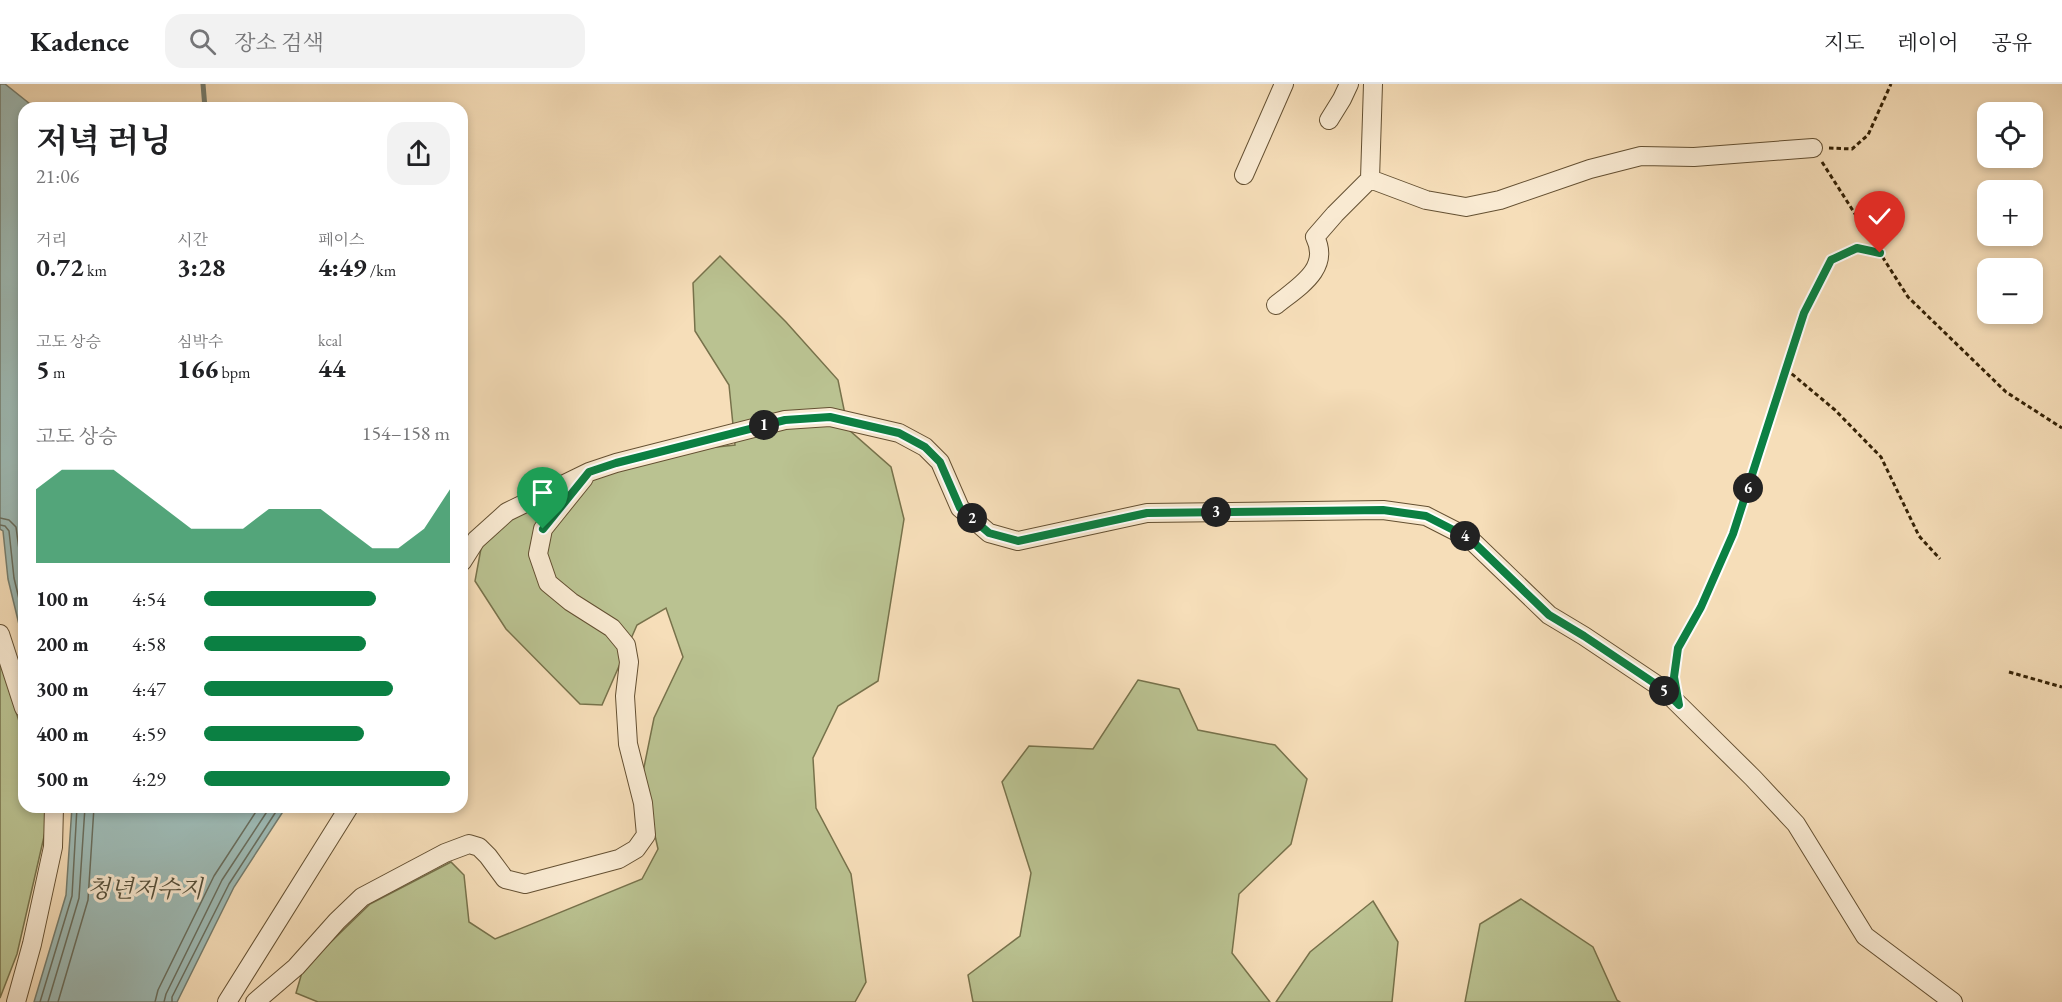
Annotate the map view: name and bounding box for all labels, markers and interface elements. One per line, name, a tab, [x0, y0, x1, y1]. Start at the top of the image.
search box	[165, 14, 585, 68]
text: Kadence	[30, 23, 129, 59]
icon: search	[186, 25, 219, 58]
text: 장소 검색	[234, 28, 324, 57]
text: 지도	[1824, 29, 1865, 56]
text: 레이어	[1898, 29, 1958, 56]
text: 공유	[1991, 29, 2032, 56]
map controls	[1977, 102, 2043, 324]
button: locate	[1977, 102, 2043, 168]
text: 저녁 러닝	[36, 119, 171, 162]
button: share	[387, 122, 450, 185]
text: 21:06	[36, 163, 79, 189]
button: +	[1977, 180, 2043, 246]
pin	[1854, 191, 1905, 253]
icon: check	[1863, 200, 1896, 233]
text: 거리	[36, 229, 67, 250]
text: 시간	[177, 229, 208, 250]
text: 페이스	[318, 229, 364, 250]
text: 0.72	[36, 250, 84, 284]
text: 3:28	[177, 250, 226, 284]
text: 4:49	[318, 250, 367, 284]
button: −	[1977, 258, 2043, 324]
text: km	[84, 260, 107, 281]
text: /km	[367, 260, 396, 281]
text: kcal	[318, 330, 342, 351]
text: 고도 상승	[36, 331, 101, 352]
text: 심박수	[177, 331, 223, 352]
text: 44	[318, 351, 346, 385]
text: 5	[36, 352, 50, 386]
text: 166	[177, 352, 218, 386]
text: m	[50, 362, 65, 383]
text: bpm	[218, 362, 250, 383]
pin: 1	[749, 410, 779, 440]
text: 1	[760, 414, 768, 435]
text: 154–158 m	[362, 420, 450, 446]
text: 고도 상승	[36, 423, 117, 449]
pin	[517, 467, 568, 529]
pin: 6	[1733, 473, 1763, 503]
icon: arrive	[526, 476, 559, 509]
text: 6	[1744, 477, 1752, 498]
pin: 3	[1201, 497, 1231, 527]
text: 3	[1212, 501, 1220, 522]
pin: 2	[957, 503, 987, 533]
text: 2	[968, 507, 976, 528]
pin: 4	[1450, 521, 1480, 551]
text: 4	[1461, 525, 1469, 546]
text: 100 m	[36, 586, 89, 612]
text: 4:54	[132, 586, 166, 612]
text: 200 m	[36, 631, 89, 657]
text: 4:58	[132, 631, 166, 657]
text: 300 m	[36, 676, 89, 702]
text: 4:47	[132, 676, 166, 702]
pin: 5	[1649, 676, 1679, 706]
text: 5	[1660, 680, 1668, 701]
text: 400 m	[36, 721, 89, 747]
text: 4:59	[132, 721, 166, 747]
text: 500 m	[36, 766, 89, 792]
text: 4:29	[132, 766, 166, 792]
water label: 청년저수지	[87, 873, 205, 904]

